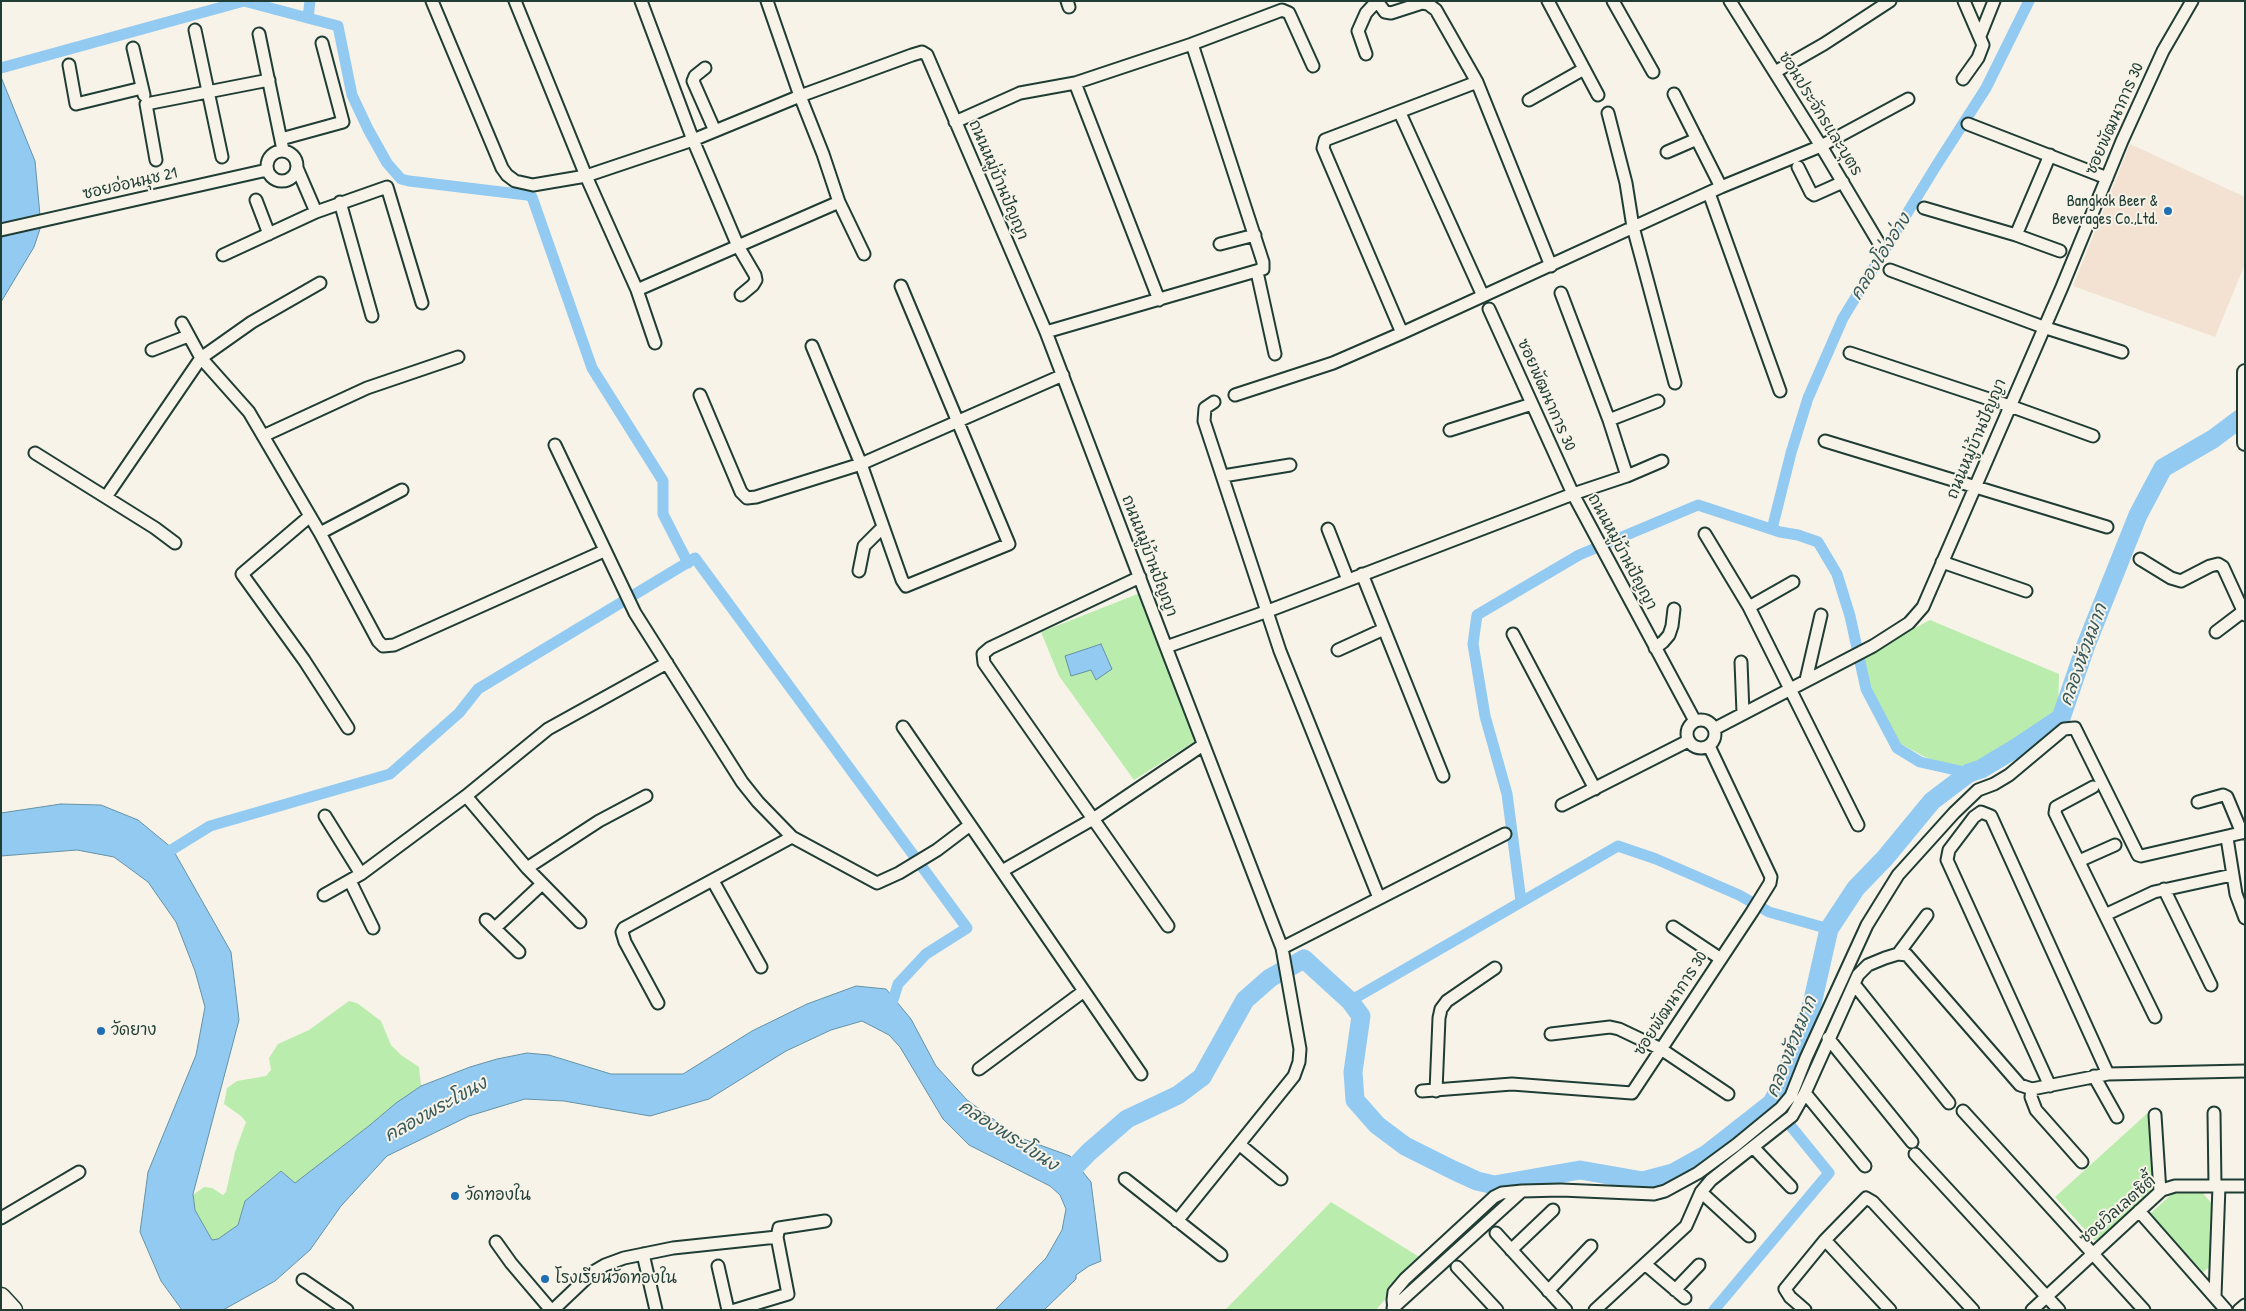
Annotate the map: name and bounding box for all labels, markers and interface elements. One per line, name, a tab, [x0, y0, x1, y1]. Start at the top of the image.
street label: ซอนประจักรและบุตร	[1774, 48, 1866, 180]
street label: ซอยพัฒนาการ 30	[2082, 60, 2148, 178]
street label: ถนนหมู่บ้านปัญญา	[964, 117, 1032, 243]
street label: ซอยอ่อนนุช 21	[81, 164, 179, 204]
place label: Bangkok Beer & Beverages Co.,Ltd.	[2052, 192, 2158, 230]
marker: Bangkok Beer & Beverages Co.,Ltd.	[2162, 205, 2174, 217]
water label: คลองโอ่งอ่าง	[1846, 210, 1916, 304]
street label: ซอยพัฒนาการ 30	[1513, 336, 1579, 454]
street label: ถนนหมู่บ้านปัญญา	[1943, 376, 2011, 502]
street label: ถนนหมู่บ้านปัญญา	[1583, 491, 1661, 613]
street label: ถนนหมู่บ้านปัญญา	[1117, 492, 1181, 620]
water label: คลองหัวหมาก	[2056, 601, 2112, 709]
street label: ซอยพัฒนาการ 30	[1630, 948, 1712, 1060]
water label: คลองหัวหมาก	[1762, 993, 1822, 1101]
place label: วัดยาง	[111, 1021, 157, 1041]
marker: วัดยาง	[95, 1025, 107, 1037]
water label: คลองพระโขนง	[381, 1073, 491, 1147]
water label: คลองพระโขนง	[954, 1096, 1062, 1176]
street label: ซอยวิลเลตซิตี้	[2076, 1172, 2160, 1248]
place label: วัดทองใน	[465, 1186, 531, 1206]
marker: วัดทองใน	[449, 1190, 461, 1202]
place label: โรงเรียนวัดทองใน	[555, 1269, 677, 1289]
marker: โรงเรียนวัดทองใน	[539, 1273, 551, 1285]

